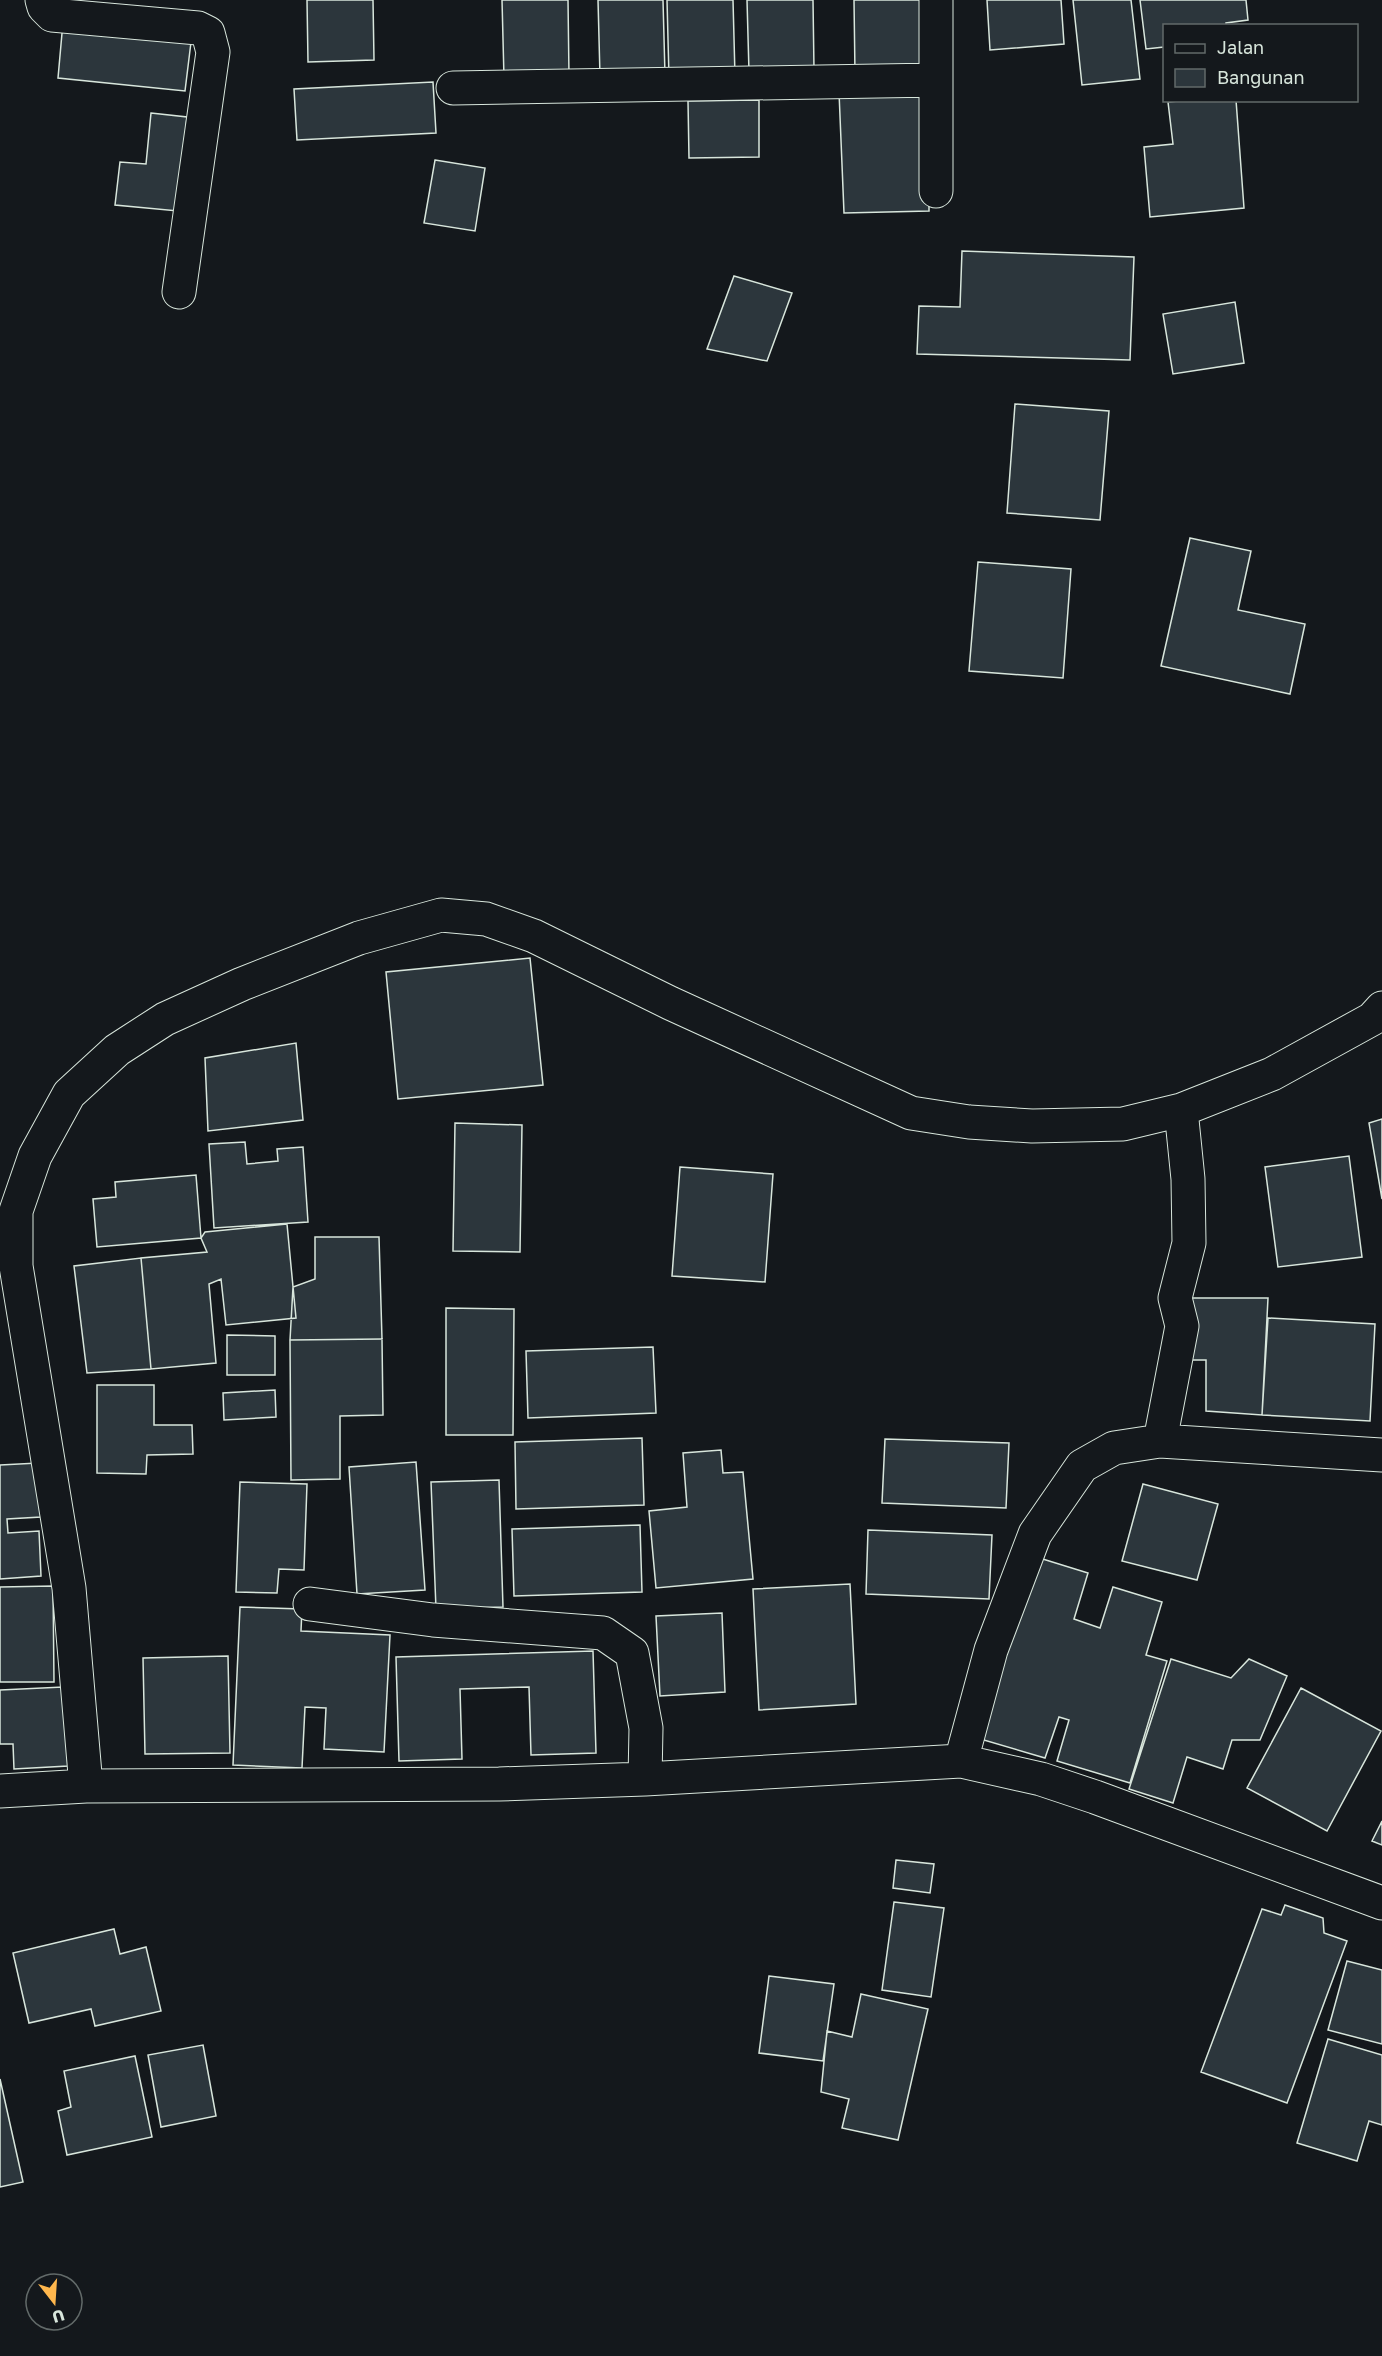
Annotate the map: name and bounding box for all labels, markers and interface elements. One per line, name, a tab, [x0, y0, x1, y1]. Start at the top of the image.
legend	[1163, 24, 1358, 102]
text: Jalan	[1217, 36, 1264, 58]
text: Bangunan	[1217, 66, 1305, 88]
north arrow	[24, 2272, 84, 2332]
text: U	[50, 2305, 67, 2328]

